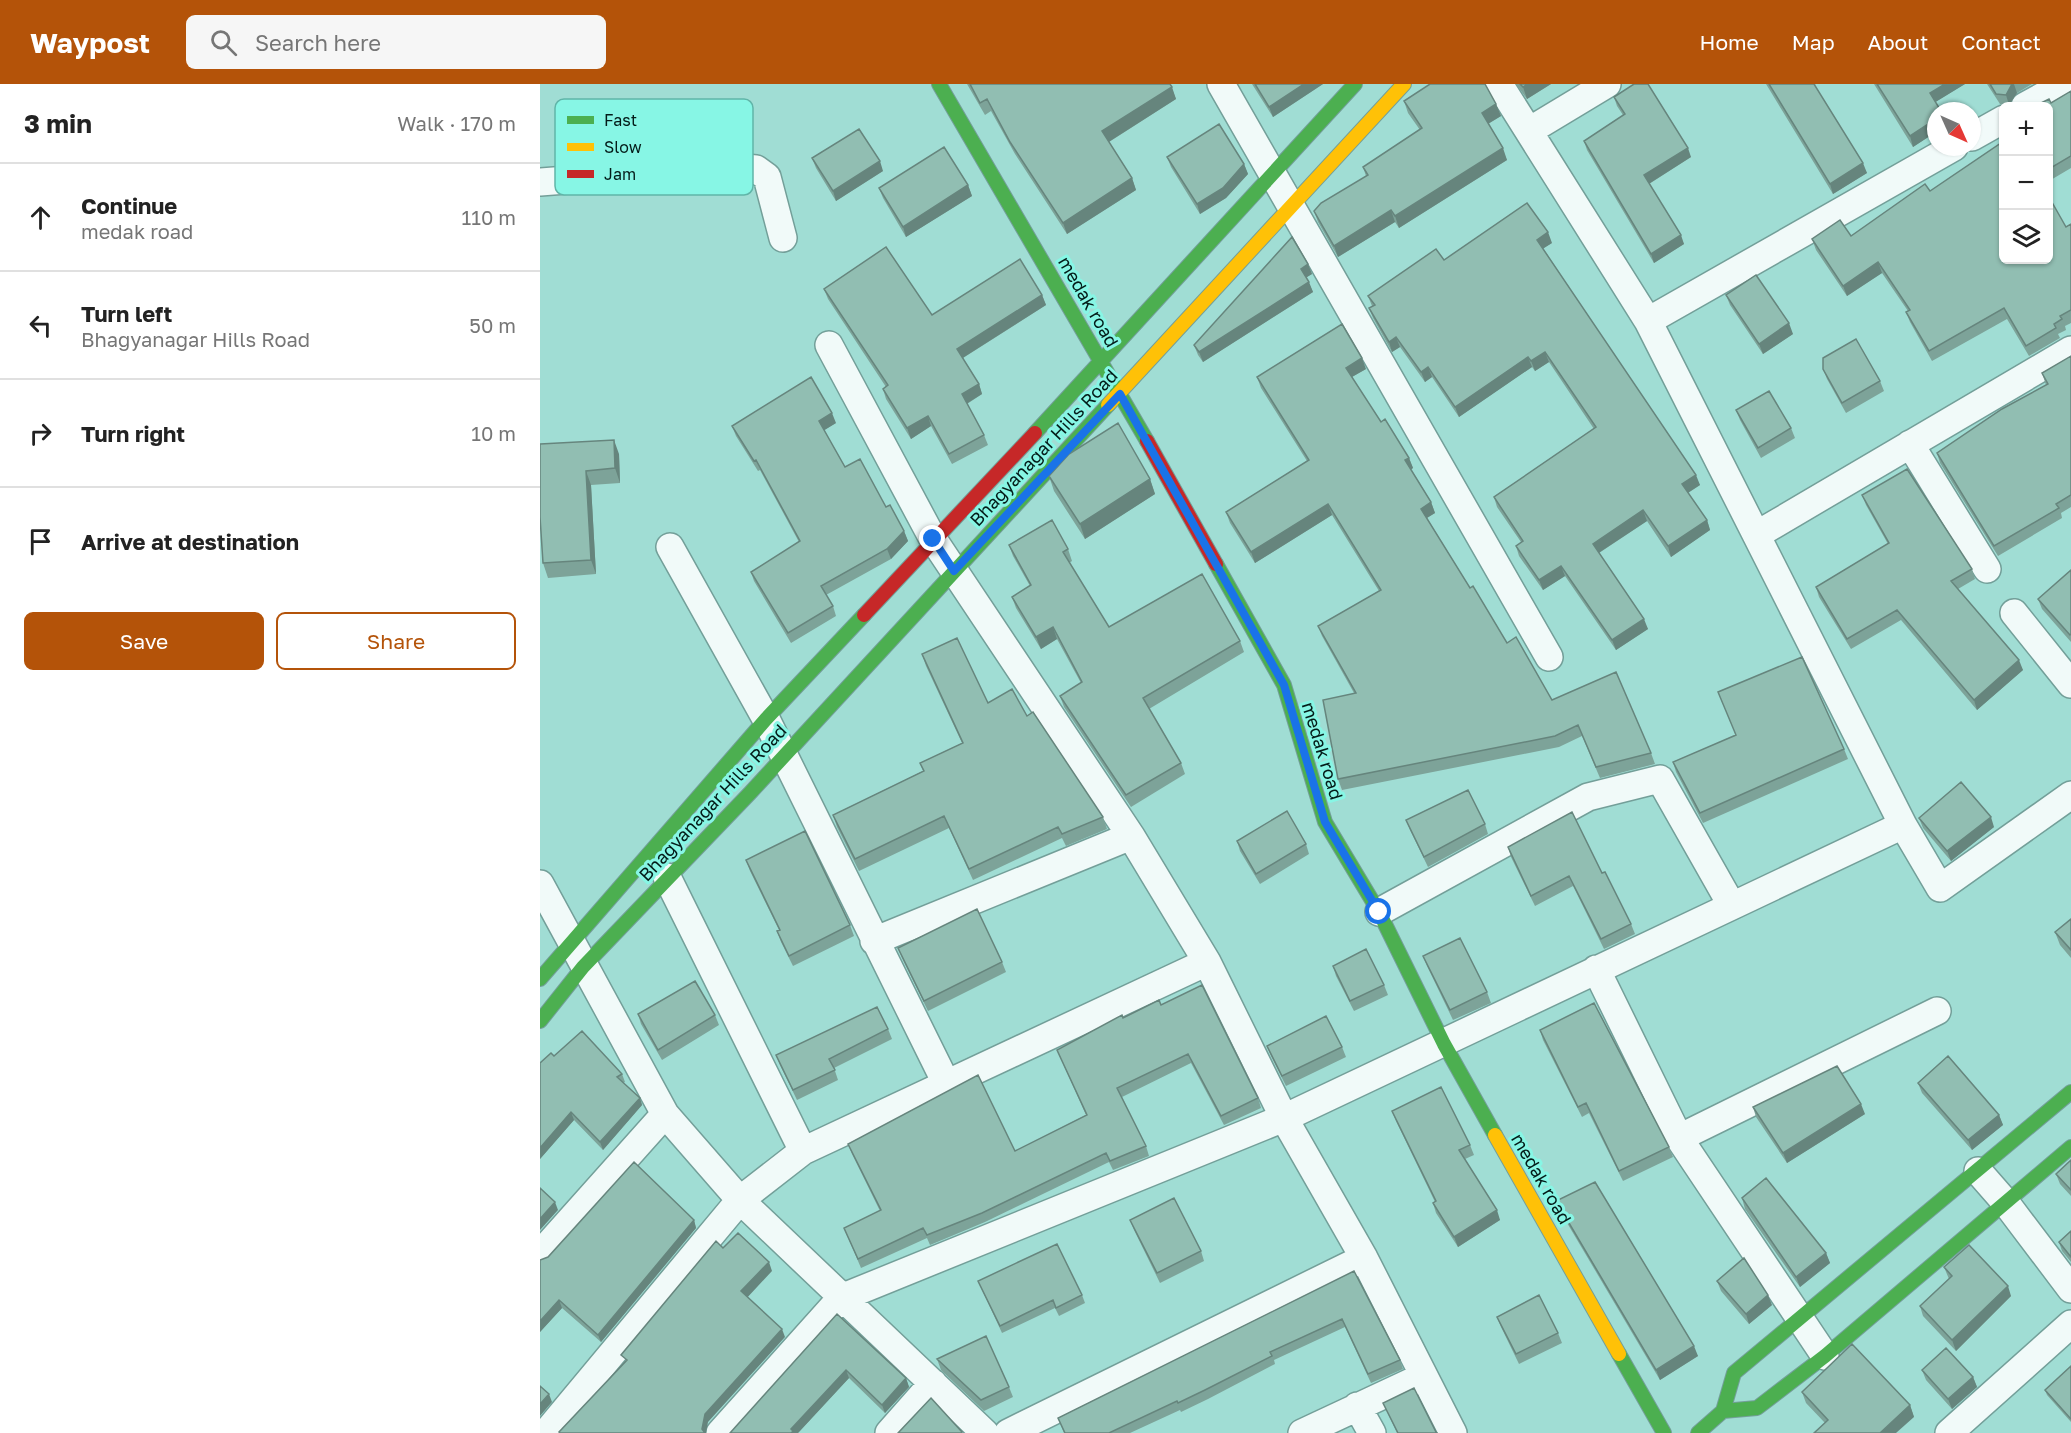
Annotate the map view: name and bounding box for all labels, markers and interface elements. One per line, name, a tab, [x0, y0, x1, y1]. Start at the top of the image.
search box	[186, 15, 606, 69]
text: Waypost	[30, 26, 150, 59]
icon: search	[207, 26, 240, 59]
text: Search here	[255, 29, 381, 56]
text: Home	[1699, 29, 1759, 55]
text: Map	[1792, 29, 1835, 55]
text: About	[1868, 29, 1928, 55]
text: Contact	[1961, 29, 2041, 55]
legend	[555, 99, 753, 195]
north arrow	[1927, 102, 1981, 156]
map controls	[1999, 102, 2053, 264]
button: +	[1999, 102, 2053, 156]
text: 3 min	[24, 108, 92, 139]
text: Fast	[604, 110, 637, 130]
text: Walk · 170 m	[397, 111, 516, 135]
text: Slow	[604, 137, 642, 157]
button: −	[1999, 156, 2053, 210]
text: Jam	[604, 164, 636, 184]
text: Continue	[81, 192, 177, 219]
icon: ahead	[24, 201, 57, 234]
text: 110 m	[462, 205, 516, 229]
button: layers	[1999, 210, 2053, 264]
text: medak road	[81, 219, 193, 243]
street label: medak road	[1054, 252, 1124, 351]
text: Turn left	[81, 300, 172, 327]
icon: left	[24, 309, 57, 342]
text: 50 m	[469, 313, 516, 337]
text: Bhagyanagar Hills Road	[81, 327, 310, 351]
street label: Bhagyanagar Hills Road	[965, 364, 1122, 530]
icon: right	[24, 417, 57, 450]
text: Turn right	[81, 420, 185, 447]
text: 10 m	[471, 421, 516, 445]
icon: arrive	[24, 525, 57, 558]
route end	[919, 525, 945, 551]
text: Arrive at destination	[81, 528, 299, 555]
button: Save	[24, 612, 264, 670]
button: Share	[276, 612, 516, 670]
street label: medak road	[1298, 699, 1348, 802]
street label: Bhagyanagar Hills Road	[634, 719, 791, 885]
route start	[1365, 898, 1391, 924]
street label: medak road	[1507, 1129, 1577, 1228]

